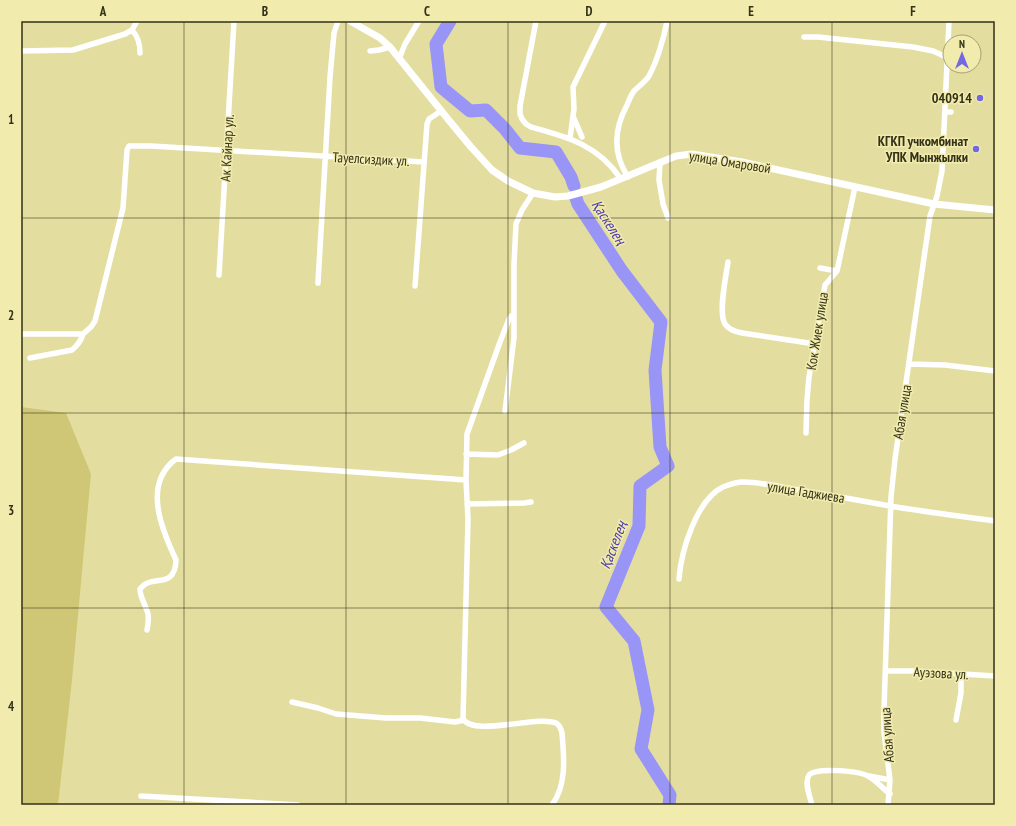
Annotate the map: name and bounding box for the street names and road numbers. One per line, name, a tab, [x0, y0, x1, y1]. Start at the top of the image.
street label: Ак Кайнар ул.	[216, 114, 238, 182]
street label: улица Омаровой	[688, 147, 772, 177]
street label: Тауелсиздик ул.	[332, 148, 410, 170]
street label: Кок Жиек улица	[802, 291, 832, 371]
street label: Абая улица	[889, 383, 915, 441]
street label: улица Гаджиева	[766, 477, 846, 507]
street label: Ауэзова ул.	[913, 663, 969, 683]
street label: Абая улица	[876, 707, 898, 763]

